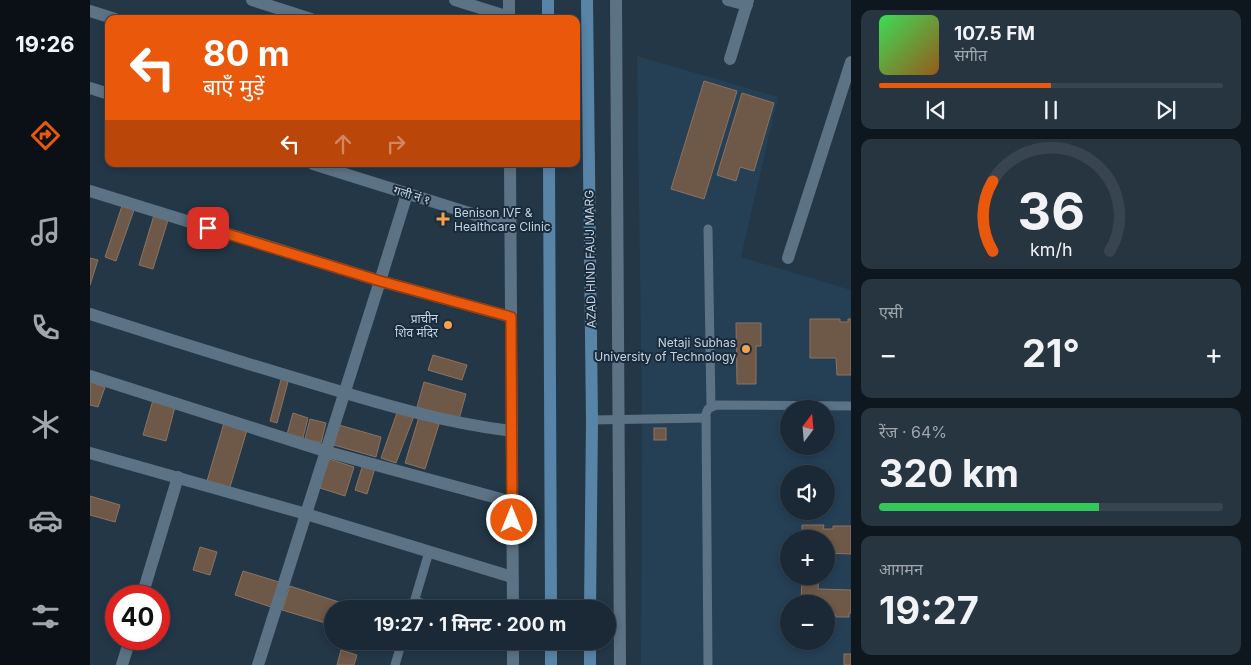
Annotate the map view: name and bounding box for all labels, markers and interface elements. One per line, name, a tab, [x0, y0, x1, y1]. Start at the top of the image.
text: 107.5 FM	[954, 22, 1035, 45]
text: 19:26	[15, 31, 75, 57]
text: 80 m	[203, 32, 290, 74]
icon: left	[120, 35, 185, 100]
text: संगीत	[954, 45, 987, 65]
text: बाएँ मुड़ें	[203, 74, 265, 100]
icon: previous	[922, 96, 950, 124]
icon: pause	[1037, 96, 1065, 124]
icon: next	[1152, 96, 1180, 124]
icon: directions	[28, 118, 63, 153]
icon: left	[276, 130, 304, 158]
icon: ahead	[329, 130, 357, 158]
icon: right	[382, 130, 410, 158]
text: 36	[1017, 180, 1085, 243]
street label: गली नं १	[392, 182, 432, 208]
street label: AZAD HIND FAUJ MARG	[581, 190, 599, 328]
place label: Benison IVF & Healthcare Clinic	[454, 205, 551, 234]
pin	[187, 207, 229, 249]
marker: Benison IVF & Healthcare Clinic	[436, 212, 450, 226]
icon: music	[28, 214, 63, 249]
icon: arrive	[194, 214, 222, 242]
text: km/h	[1030, 239, 1072, 260]
text: एसी	[879, 302, 903, 322]
icon: phone	[28, 310, 63, 345]
place label: प्राचीन शिव मंदिर	[395, 311, 439, 340]
marker: प्राचीन शिव मंदिर	[442, 319, 454, 331]
text: 21°	[1022, 330, 1080, 376]
place label: Netaji Subhas University of Technology	[594, 335, 736, 364]
text: −	[879, 337, 898, 371]
text: +	[1204, 337, 1223, 371]
marker: Netaji Subhas University of Technology	[740, 343, 752, 355]
north arrow	[780, 400, 835, 455]
map controls	[780, 400, 835, 650]
icon: climate	[28, 407, 63, 442]
text: रेंज · 64%	[879, 422, 947, 442]
text: 320 km	[879, 450, 1019, 496]
button: sound	[780, 465, 835, 520]
position arrow	[485, 493, 537, 545]
icon: car	[28, 503, 63, 538]
button: +	[780, 530, 835, 585]
text: आगमन	[879, 559, 923, 579]
speed limit sign: 40	[105, 585, 170, 650]
text: 19:27	[879, 587, 979, 633]
button: −	[780, 595, 835, 650]
icon: filters	[28, 599, 63, 634]
text: 19:27 · 1 मिनट · 200 m	[374, 613, 566, 636]

